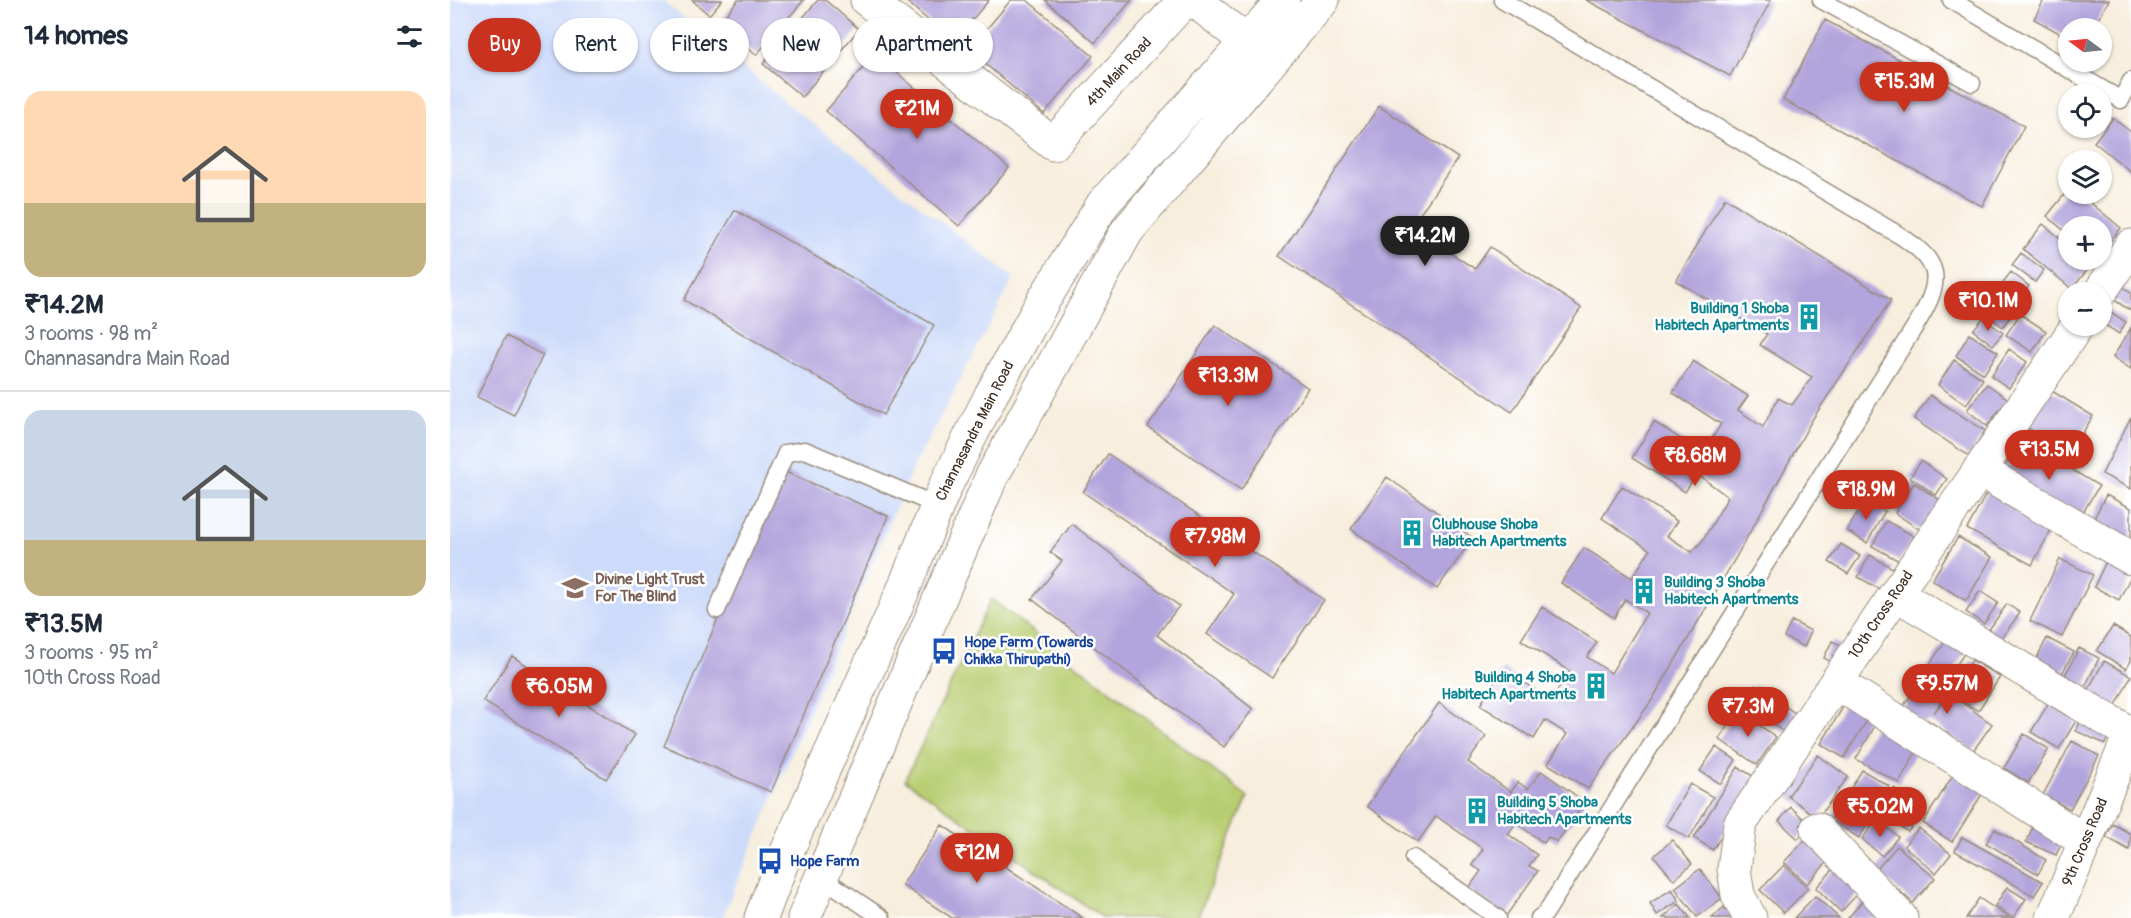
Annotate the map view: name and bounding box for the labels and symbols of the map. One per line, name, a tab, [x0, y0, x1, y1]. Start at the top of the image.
north arrow	[2058, 18, 2112, 72]
street label: 4th Main Road	[1082, 33, 1156, 111]
pin: ₹15.3M	[1855, 62, 1953, 113]
pin: ₹21M	[881, 89, 953, 140]
pin: ₹14.2M	[1376, 216, 1474, 267]
pin: ₹10.1M	[1939, 281, 2037, 332]
place label: Building 1 Shoba Habitech Apartments	[1654, 299, 1789, 335]
building icon: Building 1 Shoba Habitech Apartments	[1794, 302, 1824, 332]
pin: ₹13.3M	[1179, 356, 1277, 407]
street label: Channasandra Main Road	[931, 358, 1019, 504]
pin: ₹13.5M	[2000, 430, 2098, 481]
pin: ₹8.68M	[1646, 436, 1744, 487]
pin: ₹18.9M	[1817, 470, 1915, 521]
place label: Clubhouse Shoba Habitech Apartments	[1432, 515, 1567, 551]
pin: ₹7.98M	[1166, 517, 1264, 568]
building icon: Clubhouse Shoba Habitech Apartments	[1397, 518, 1427, 548]
street label: 10th Cross Road	[1844, 567, 1918, 663]
place label: Divine Light Trust For The Blind	[595, 570, 706, 606]
school or university icon: Divine Light Trust For The Blind	[560, 573, 590, 603]
place label: Building 3 Shoba Habitech Apartments	[1664, 573, 1799, 609]
building icon: Building 3 Shoba Habitech Apartments	[1629, 576, 1659, 606]
place label: Hope Farm (Towards Chikka Thirupathi)	[964, 633, 1094, 669]
bus stop icon: Hope Farm (Towards Chikka Thirupathi)	[929, 636, 959, 666]
pin: ₹9.57M	[1898, 664, 1996, 715]
pin: ₹6.05M	[510, 667, 608, 718]
place label: Building 4 Shoba Habitech Apartments	[1441, 668, 1576, 704]
building icon: Building 4 Shoba Habitech Apartments	[1581, 671, 1611, 701]
pin: ₹7.3M	[1706, 687, 1790, 738]
pin: ₹5.02M	[1831, 787, 1929, 838]
place label: Building 5 Shoba Habitech Apartments	[1497, 793, 1632, 829]
street label: 9th Cross Road	[2058, 795, 2112, 889]
building icon: Building 5 Shoba Habitech Apartments	[1462, 796, 1492, 826]
pin: ₹12M	[941, 833, 1013, 884]
bus stop icon: Hope Farm	[755, 846, 785, 876]
place label: Hope Farm	[790, 852, 859, 871]

